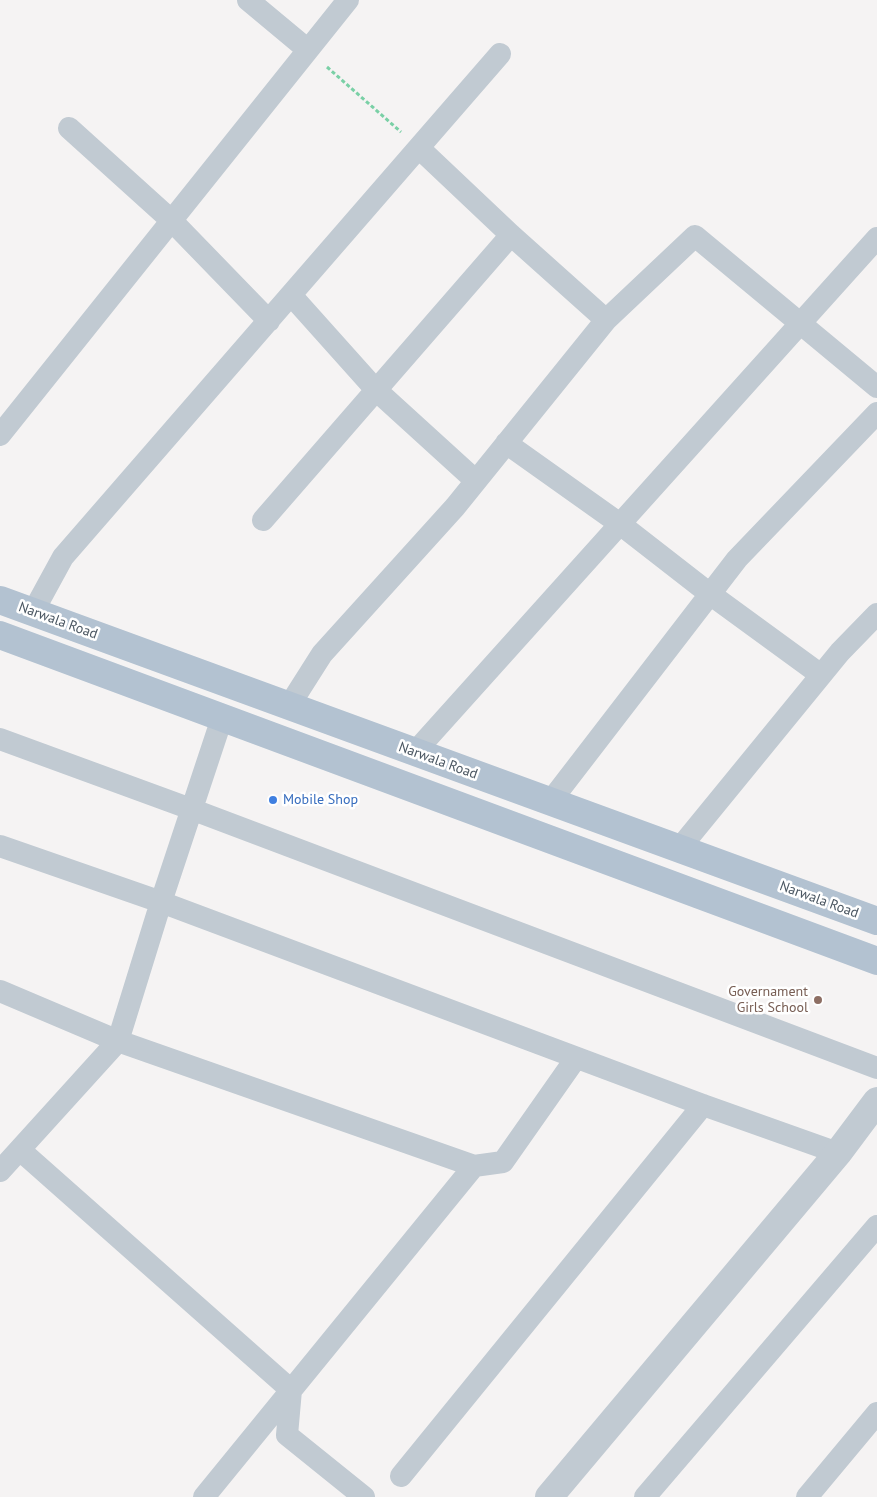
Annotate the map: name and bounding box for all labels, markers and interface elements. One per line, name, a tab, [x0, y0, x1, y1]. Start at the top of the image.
street label: Narwala Road	[16, 599, 100, 643]
street label: Narwala Road	[396, 739, 480, 783]
place label: Mobile Shop	[283, 792, 358, 808]
marker: Mobile Shop	[267, 794, 279, 806]
street label: Narwala Road	[777, 878, 861, 922]
place label: Governament Girls School	[728, 984, 808, 1016]
marker: Governament Girls School	[812, 994, 824, 1006]

